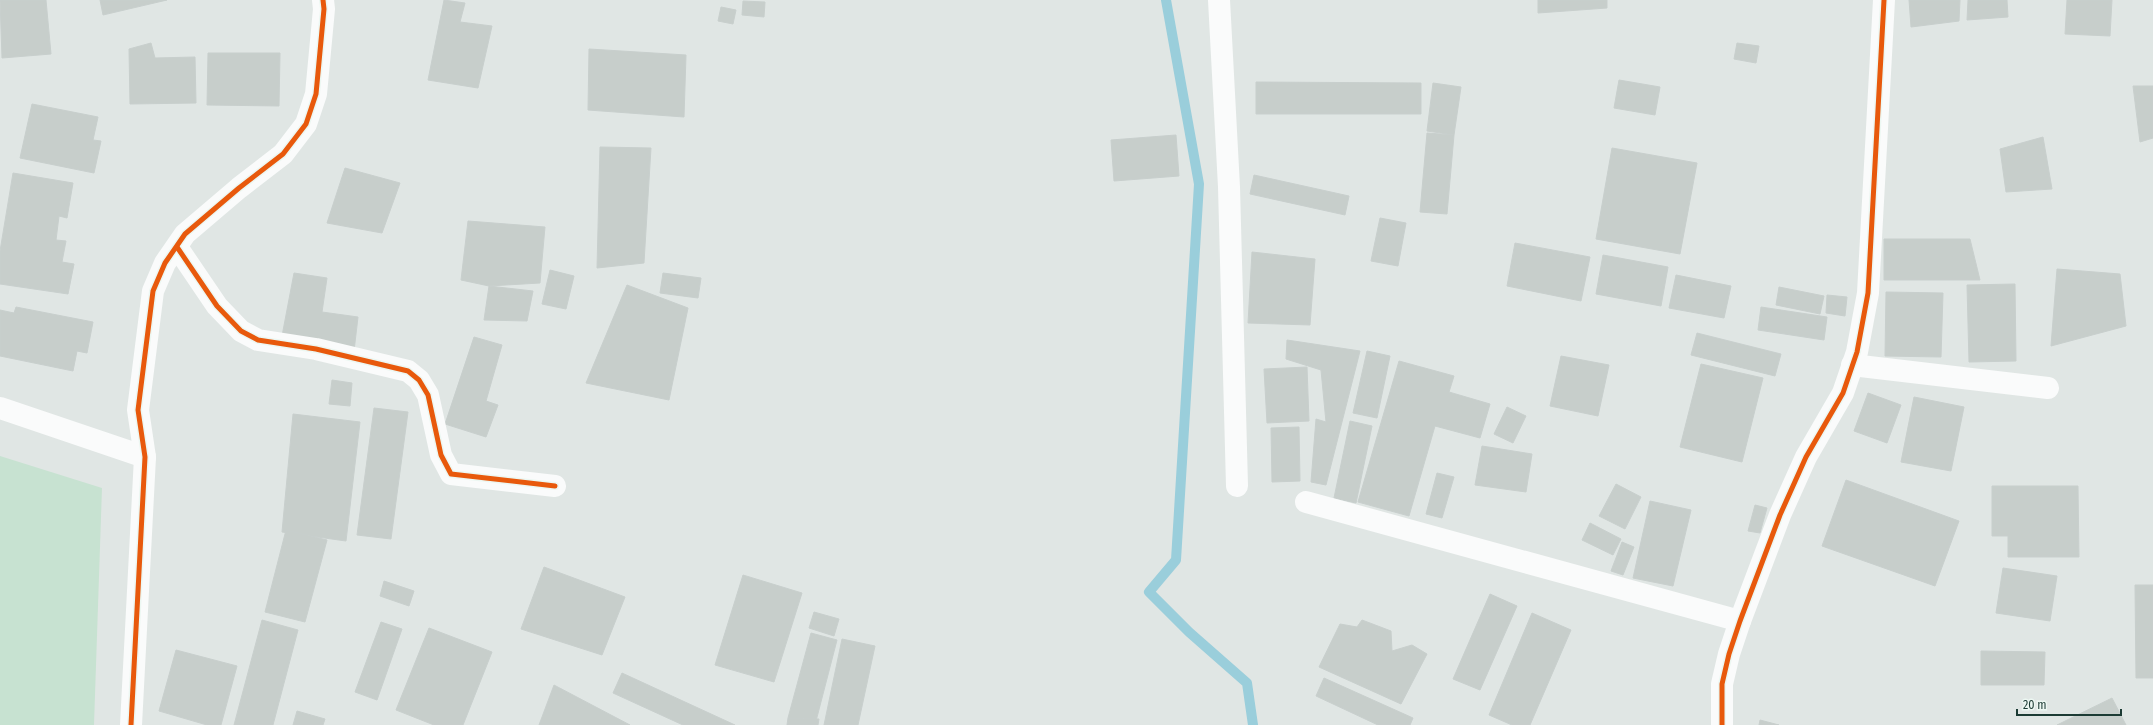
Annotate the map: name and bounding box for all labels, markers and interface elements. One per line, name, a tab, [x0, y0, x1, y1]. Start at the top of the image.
scale bar	[2017, 691, 2121, 717]
text: 20 m	[2023, 698, 2047, 712]

